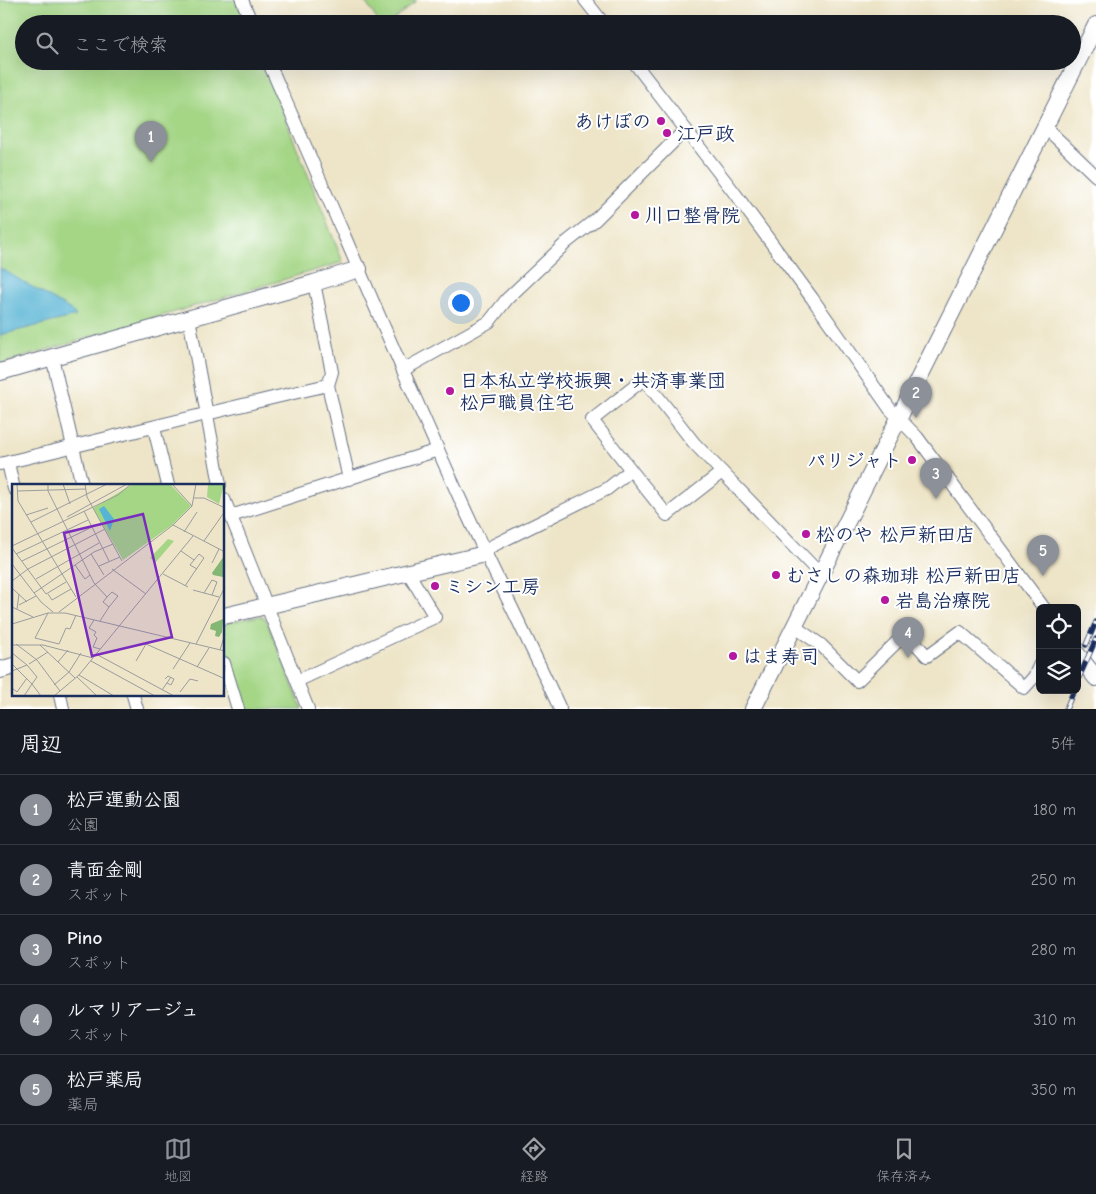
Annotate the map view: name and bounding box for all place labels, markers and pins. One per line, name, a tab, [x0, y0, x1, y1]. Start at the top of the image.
place label: あけぼの	[574, 111, 651, 133]
marker: あけぼの	[655, 115, 667, 127]
pin: 1	[135, 121, 167, 162]
place label: 江戸政	[677, 123, 735, 145]
marker: 江戸政	[661, 127, 673, 139]
place label: 川口整骨院	[645, 205, 740, 227]
marker: 川口整骨院	[629, 209, 641, 221]
place label: 日本私立学校振興・共済事業団 松戸職員住宅	[460, 370, 726, 414]
pin: 2	[900, 377, 932, 418]
marker: 日本私立学校振興・共済事業団 松戸職員住宅	[444, 385, 456, 397]
place label: パリジャト	[807, 450, 902, 472]
marker: パリジャト	[906, 454, 918, 466]
pin: 3	[920, 458, 952, 499]
place label: 松のや 松戸新田店	[816, 524, 975, 546]
marker: 松のや 松戸新田店	[800, 528, 812, 540]
pin: 5	[1027, 535, 1059, 576]
place label: むさしの森珈琲 松戸新田店	[786, 565, 1021, 587]
marker: むさしの森珈琲 松戸新田店	[770, 569, 782, 581]
place label: ミシン工房	[445, 576, 540, 598]
marker: ミシン工房	[429, 580, 441, 592]
place label: 岩島治療院	[895, 590, 990, 612]
marker: 岩島治療院	[879, 594, 891, 606]
pin: 4	[892, 617, 924, 658]
place label: はま寿司	[743, 646, 819, 668]
marker: はま寿司	[727, 650, 739, 662]

